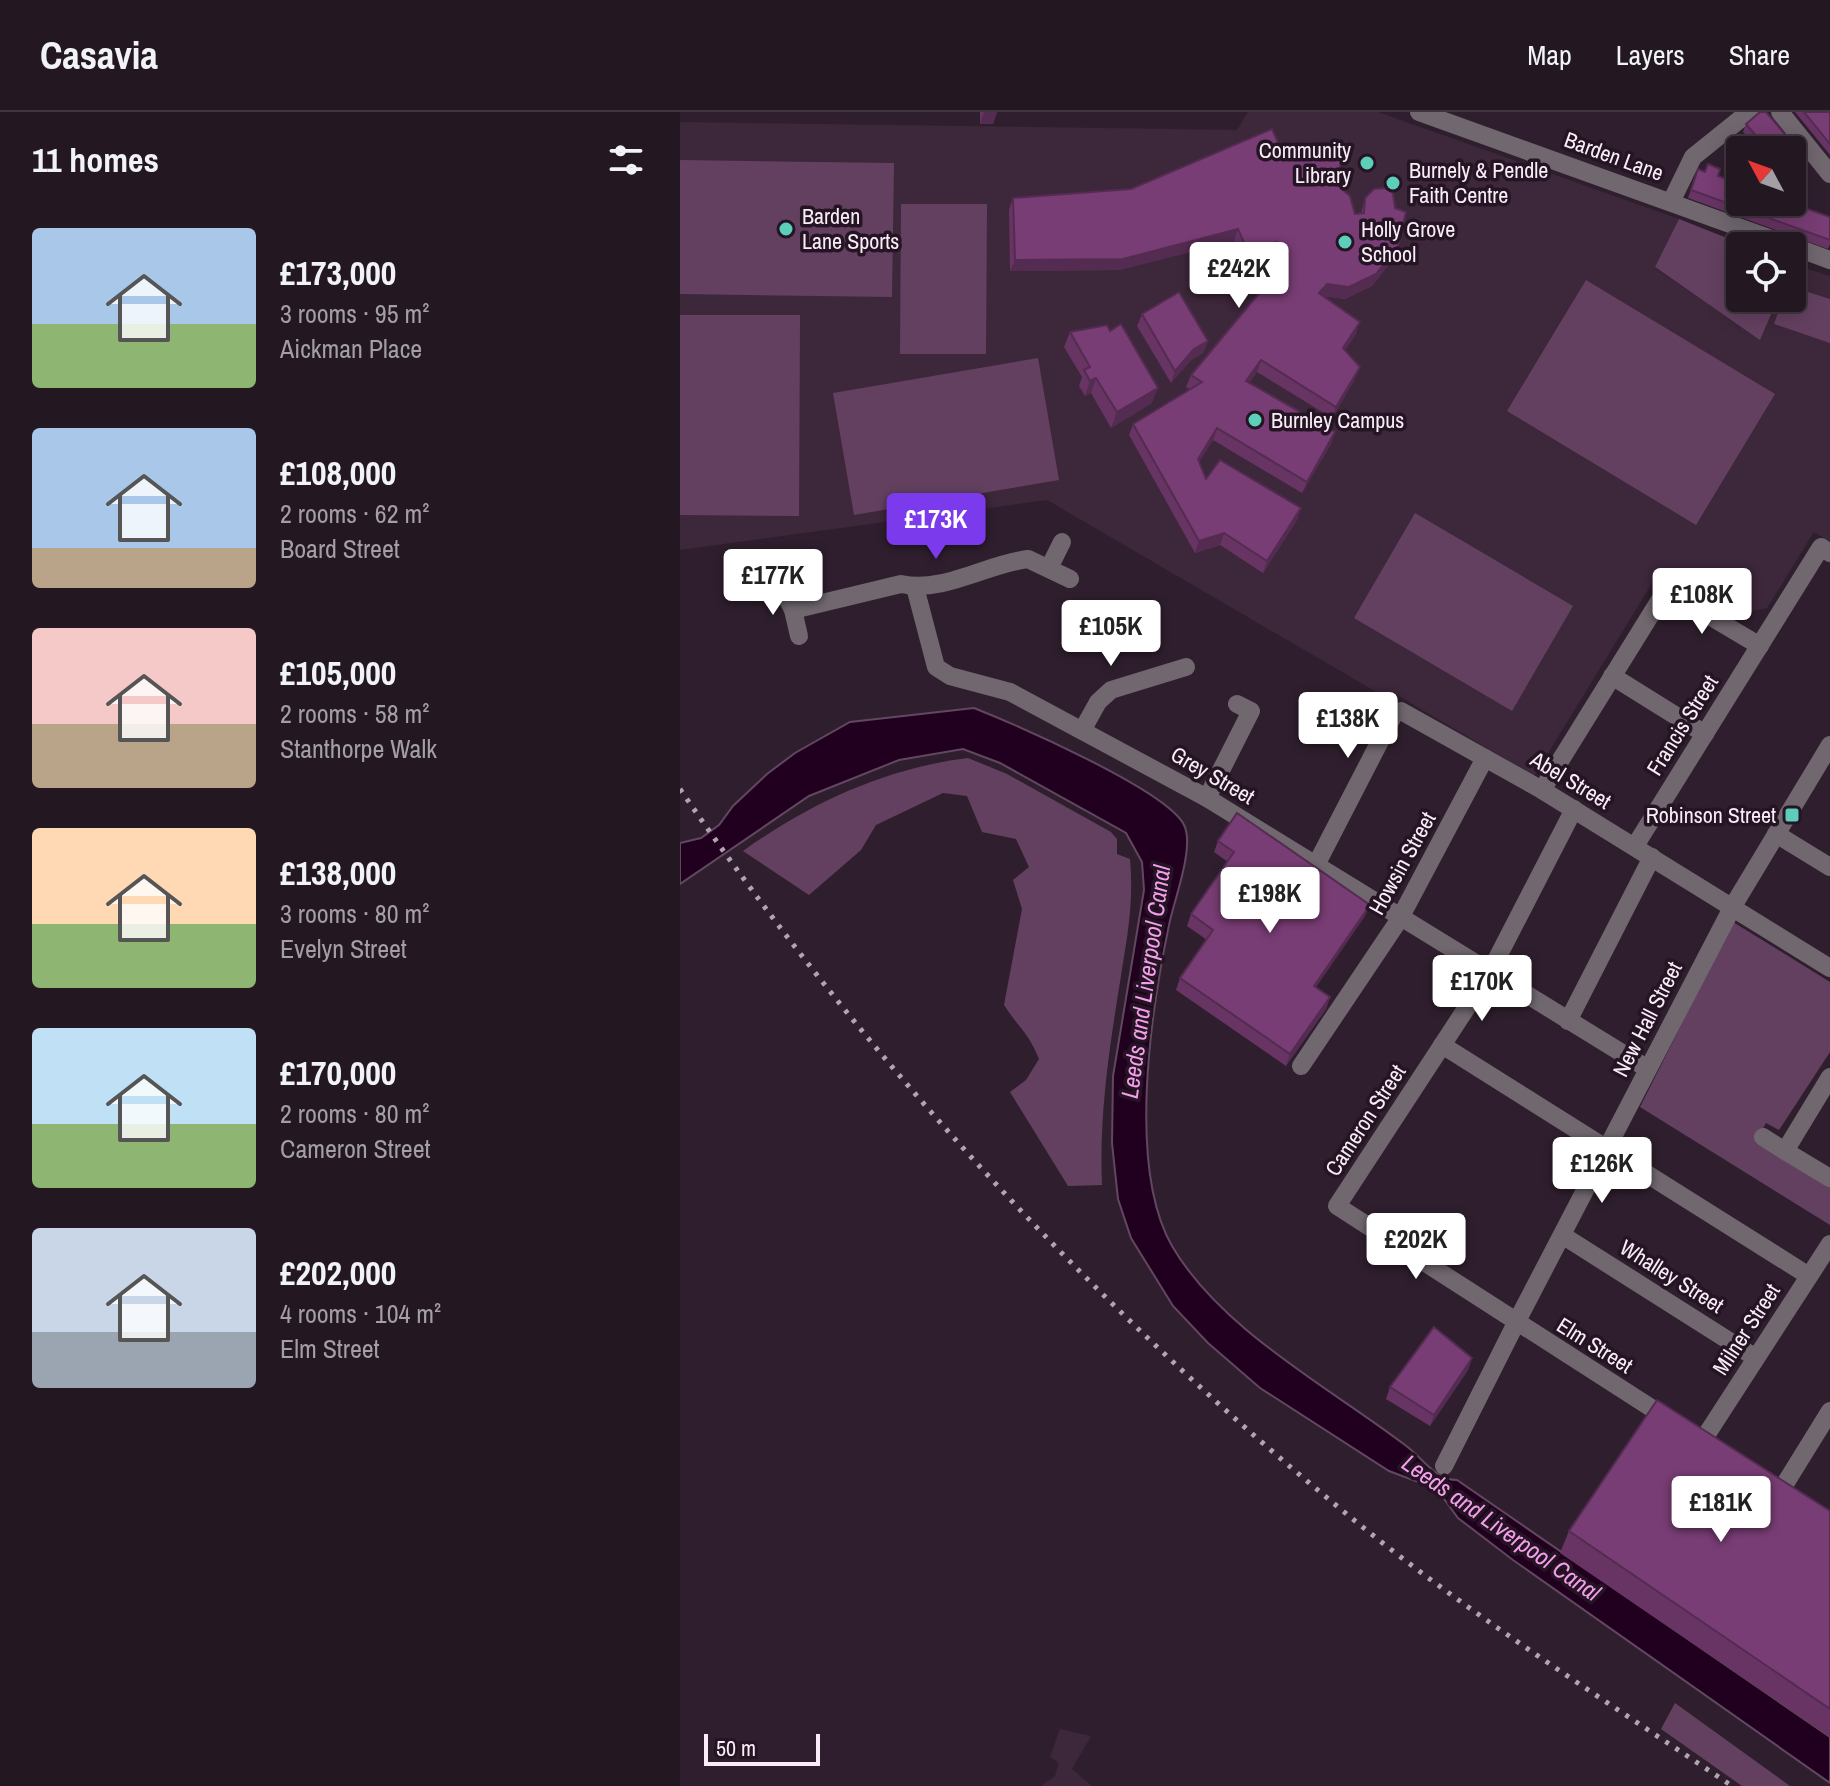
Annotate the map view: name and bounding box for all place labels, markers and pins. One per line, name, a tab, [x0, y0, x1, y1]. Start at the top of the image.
place label: Community Library	[1259, 135, 1351, 190]
marker: Community Library	[1358, 154, 1376, 172]
place label: Burnely & Pendle Faith Centre	[1409, 155, 1548, 210]
marker: Burnely & Pendle Faith Centre	[1384, 174, 1402, 192]
place label: Barden Lane Sports	[802, 201, 899, 256]
place label: Holly Grove School	[1361, 214, 1455, 269]
marker: Barden Lane Sports	[777, 220, 795, 238]
marker: Holly Grove School	[1336, 233, 1354, 251]
pin: £242K	[1183, 242, 1295, 310]
place label: Burnley Campus	[1271, 405, 1404, 435]
marker: Burnley Campus	[1246, 411, 1264, 429]
pin: £173K	[880, 493, 992, 561]
pin: £177K	[717, 549, 829, 617]
pin: £108K	[1646, 568, 1758, 636]
pin: £105K	[1055, 600, 1167, 668]
pin: £138K	[1292, 692, 1404, 760]
place label: Robinson Street	[1646, 800, 1776, 830]
marker: Robinson Street	[1783, 806, 1801, 824]
pin: £198K	[1214, 867, 1326, 935]
pin: £170K	[1426, 955, 1538, 1023]
pin: £126K	[1546, 1137, 1658, 1205]
pin: £202K	[1360, 1213, 1472, 1281]
pin: £181K	[1665, 1476, 1777, 1544]

